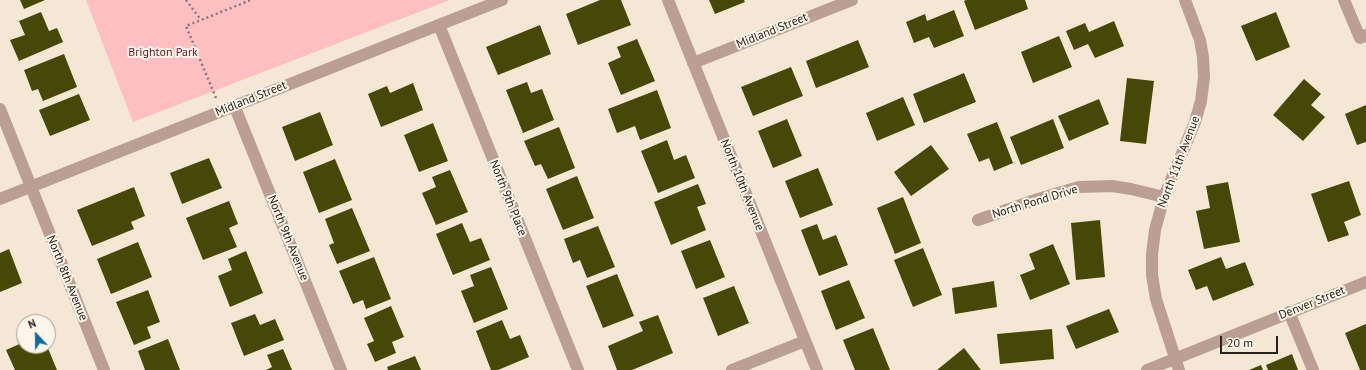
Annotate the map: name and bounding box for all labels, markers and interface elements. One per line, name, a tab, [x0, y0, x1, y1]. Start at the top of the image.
street label: Midland Street	[734, 10, 810, 52]
park label: Brighton Park	[128, 46, 198, 60]
street label: Midland Street	[213, 78, 289, 120]
street label: North 11th Avenue	[1155, 114, 1203, 210]
street label: North 10th Avenue	[717, 137, 767, 233]
street label: North 9th Place	[486, 158, 530, 238]
street label: North Pond Drive	[991, 182, 1079, 222]
street label: North 9th Avenue	[264, 193, 312, 283]
street label: North 8th Avenue	[43, 233, 91, 323]
street label: Denver Street	[1277, 283, 1347, 323]
north arrow	[16, 314, 56, 354]
text: N	[26, 316, 38, 332]
scale bar	[1222, 328, 1280, 354]
text: 20 m	[1227, 335, 1253, 350]

